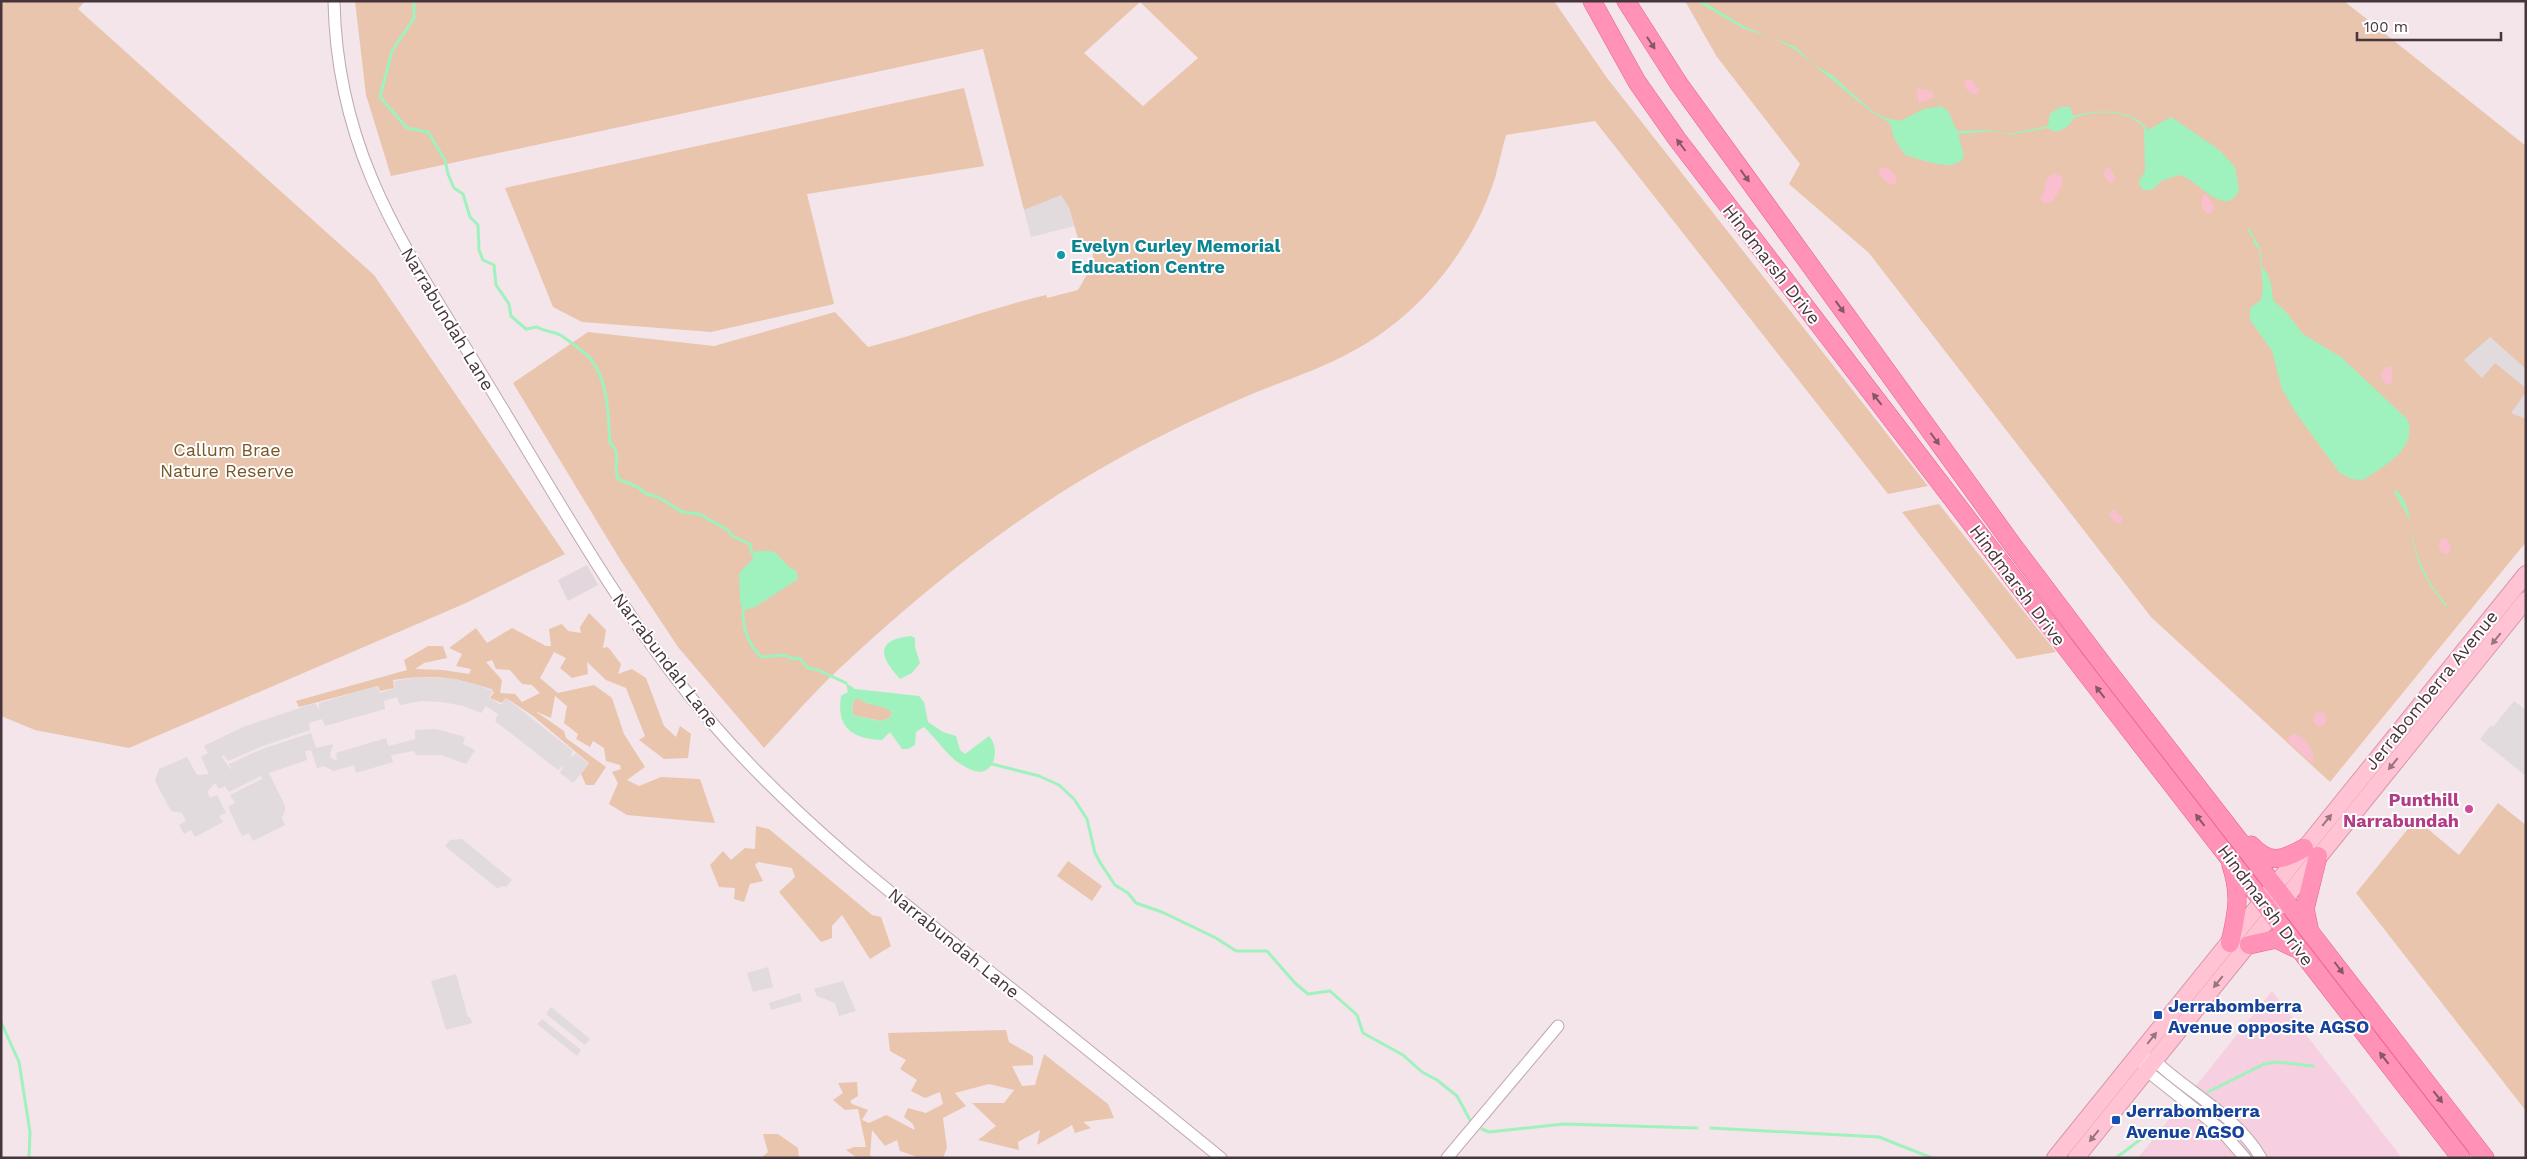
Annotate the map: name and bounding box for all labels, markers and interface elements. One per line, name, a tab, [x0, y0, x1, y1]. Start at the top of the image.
scale bar	[2357, 10, 2501, 42]
text: 100 m	[2364, 18, 2408, 36]
one-way arrow	[1646, 36, 1656, 50]
one-way arrow	[1676, 139, 1687, 152]
one-way arrow	[1740, 169, 1750, 183]
street label: Hindmarsh Drive	[1719, 200, 1825, 328]
place label: Evelyn Curley Memorial Education Centre	[1071, 235, 1280, 277]
street label: Narrabundah Lane	[397, 244, 499, 394]
marker: Evelyn Curley Memorial Education Centre	[1055, 249, 1067, 261]
one-way arrow	[1835, 300, 1845, 314]
one-way arrow	[1871, 393, 1882, 406]
one-way arrow	[1930, 432, 1940, 446]
park label: Callum Brae Nature Reserve	[160, 439, 294, 481]
street label: Hindmarsh Drive	[1966, 520, 2070, 650]
street label: Narrabundah Lane	[609, 589, 723, 731]
street label: Jerrabomberra Avenue	[2360, 606, 2502, 774]
one-way arrow	[2490, 632, 2501, 645]
one-way arrow	[2095, 685, 2105, 699]
one-way arrow	[2387, 758, 2398, 771]
place label: Punthill Narrabundah	[2343, 789, 2459, 831]
marker: Punthill Narrabundah	[2463, 803, 2475, 815]
one-way arrow	[2195, 814, 2206, 827]
one-way arrow	[2321, 814, 2332, 827]
street label: Hindmarsh Drive	[2214, 840, 2318, 970]
street label: Narrabundah Lane	[884, 884, 1024, 1002]
one-way arrow	[2333, 961, 2344, 974]
one-way arrow	[2213, 976, 2224, 989]
place label: Jerrabomberra Avenue opposite AGSO	[2168, 995, 2369, 1037]
marker: Jerrabomberra Avenue opposite AGSO	[2152, 1009, 2164, 1021]
one-way arrow	[2147, 1032, 2158, 1045]
one-way arrow	[2379, 1051, 2389, 1065]
one-way arrow	[2433, 1090, 2444, 1103]
place label: Jerrabomberra Avenue AGSO	[2126, 1100, 2260, 1142]
marker: Jerrabomberra Avenue AGSO	[2110, 1114, 2122, 1126]
one-way arrow	[2088, 1129, 2099, 1142]

